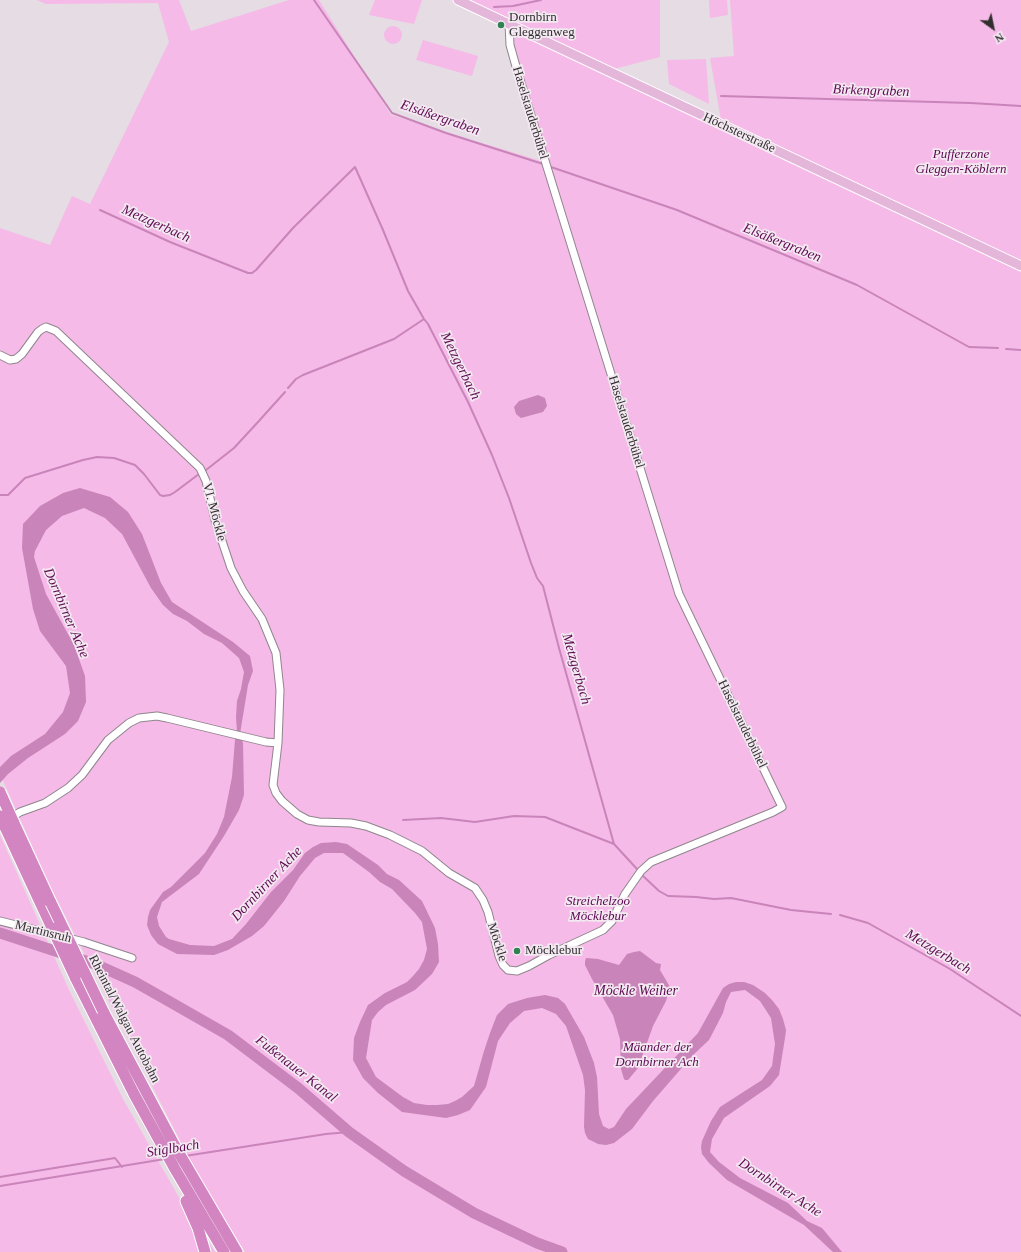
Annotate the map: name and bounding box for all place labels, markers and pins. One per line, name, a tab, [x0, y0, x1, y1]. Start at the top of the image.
place label: Dornbirn Gleggenweg	[509, 10, 575, 41]
marker: Dornbirn Gleggenweg	[496, 20, 506, 30]
place label: Möcklebur	[525, 943, 582, 959]
marker: Möcklebur	[512, 946, 522, 956]

